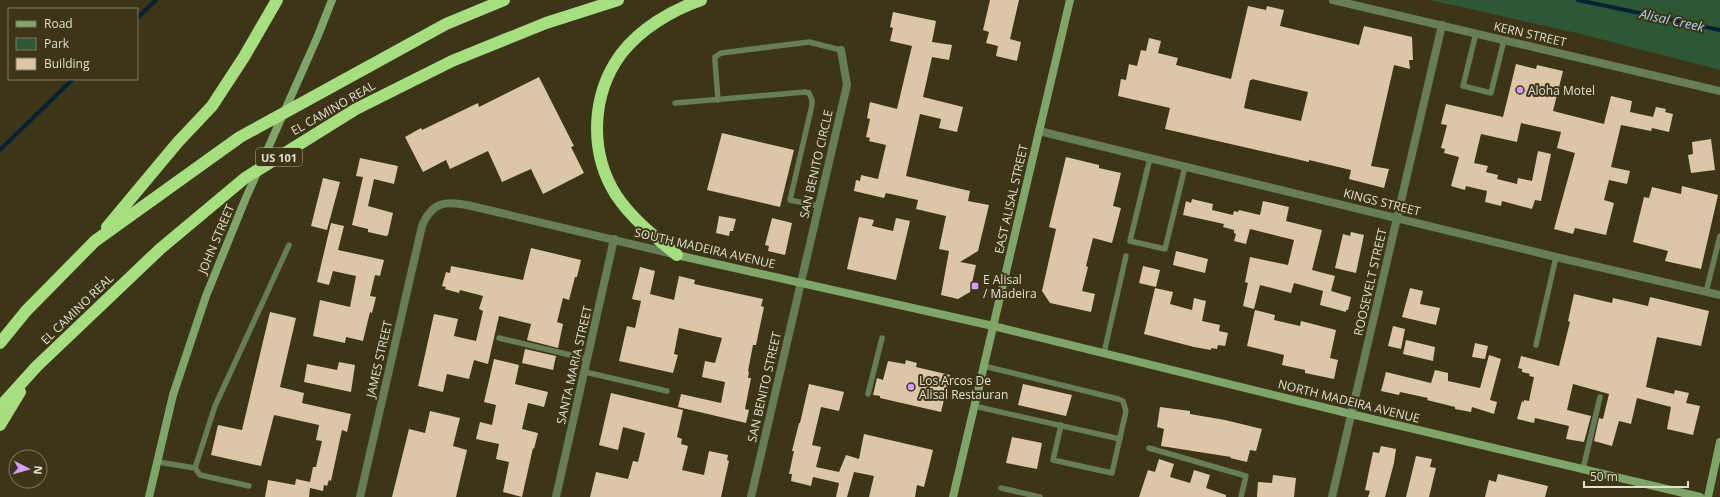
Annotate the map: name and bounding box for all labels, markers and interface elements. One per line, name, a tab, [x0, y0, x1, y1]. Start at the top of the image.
water label: Alisal Creek	[1637, 4, 1707, 36]
legend	[8, 8, 138, 80]
text: Road	[44, 15, 73, 32]
street label: KERN STREET	[1492, 17, 1568, 51]
text: Park	[44, 35, 70, 52]
text: Building	[44, 55, 90, 72]
street label: EL CAMINO REAL	[288, 77, 378, 139]
place label: Aloha Motel	[1528, 82, 1595, 99]
marker: Aloha Motel	[1515, 85, 1525, 95]
street label: SAN BENITO CIRCLE	[795, 108, 837, 220]
street label: EAST ALISAL STREET	[990, 142, 1032, 255]
road number: US 101	[256, 148, 302, 166]
street label: KINGS STREET	[1342, 184, 1423, 220]
street label: JOHN STREET	[193, 201, 238, 277]
street label: SOUTH MADEIRA AVENUE	[633, 223, 777, 273]
street label: ROOSEVELT STREET	[1349, 226, 1391, 337]
street label: EL CAMINO REAL	[37, 270, 117, 348]
place label: E Alisal / Madeira	[983, 271, 1037, 302]
marker: E Alisal / Madeira	[970, 281, 980, 291]
street label: SANTA MARIA STREET	[552, 304, 596, 426]
street label: JAMES STREET	[362, 318, 396, 400]
street label: SAN BENITO STREET	[743, 330, 785, 444]
place label: Los Arcos De Alisal Restauran	[919, 372, 1008, 403]
street label: NORTH MADEIRA AVENUE	[1276, 375, 1422, 427]
marker: Los Arcos De Alisal Restauran	[906, 382, 916, 392]
north arrow	[8, 449, 48, 489]
scale bar	[1584, 463, 1688, 489]
text: N	[31, 465, 46, 475]
text: 50 m	[1590, 468, 1618, 485]

